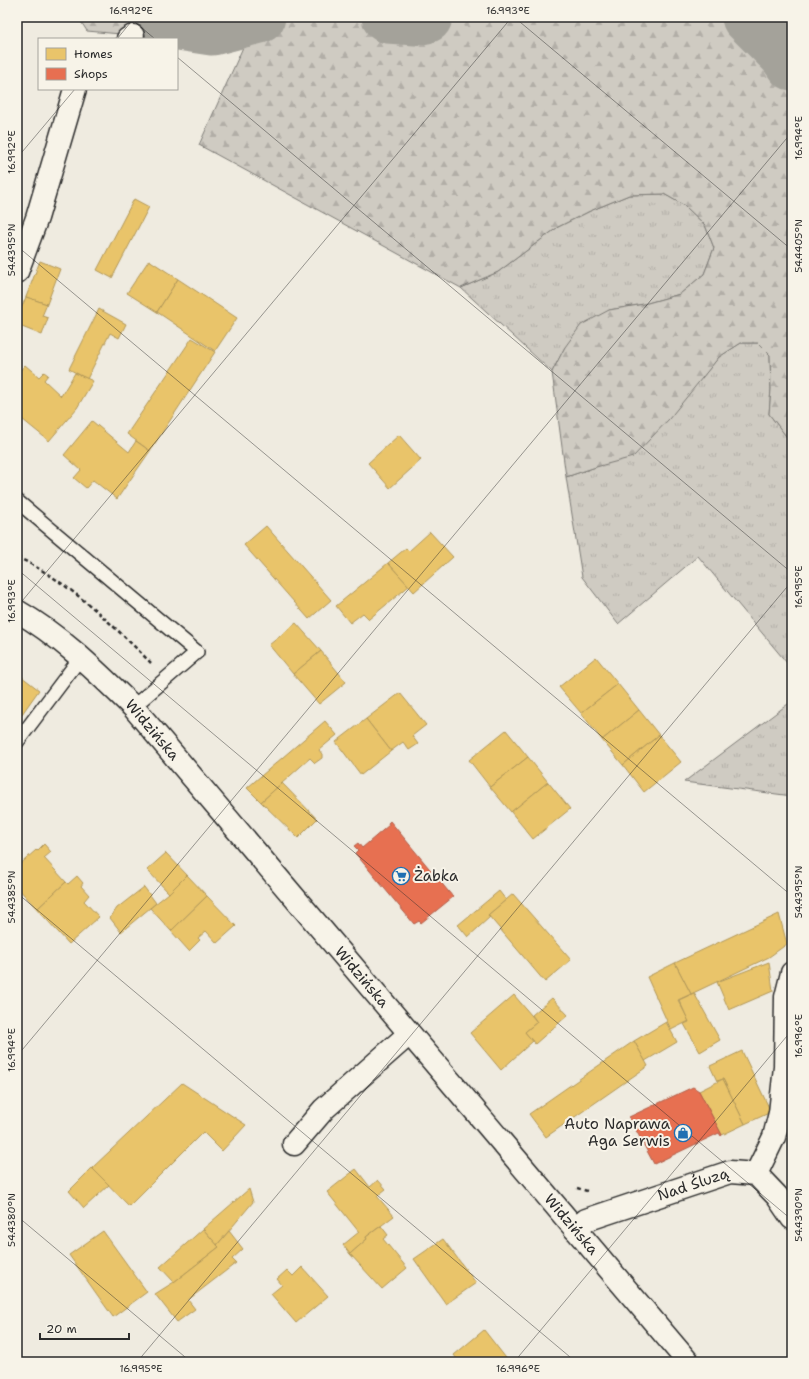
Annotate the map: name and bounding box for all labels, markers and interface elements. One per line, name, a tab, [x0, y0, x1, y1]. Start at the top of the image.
text: 16.992°E	[109, 4, 153, 17]
text: 16.993°E	[486, 4, 530, 17]
legend	[38, 38, 178, 90]
text: Homes	[74, 46, 113, 62]
text: Shops	[74, 66, 108, 82]
text: 16.994°E	[792, 116, 805, 160]
text: 16.992°E	[5, 130, 18, 174]
text: 54.4405°N	[792, 219, 805, 273]
text: 54.4395°N	[5, 224, 18, 276]
text: 16.995°E	[792, 565, 805, 609]
text: 16.993°E	[5, 579, 18, 623]
street label: Widzińska	[121, 695, 184, 765]
supermarket icon: Żabka	[391, 866, 411, 886]
place label: Żabka	[414, 866, 459, 886]
text: 54.4395°N	[792, 866, 805, 918]
text: 54.4385°N	[5, 871, 18, 923]
street label: Widzińska	[330, 942, 394, 1012]
text: 16.996°E	[792, 1014, 805, 1058]
text: 16.994°E	[5, 1028, 18, 1072]
place label: Auto Naprawa Aga Serwis	[564, 1114, 671, 1151]
shop icon: Auto Naprawa Aga Serwis	[673, 1123, 693, 1143]
street label: Nad Śluzą	[655, 1163, 732, 1206]
text: 54.4390°N	[792, 1188, 805, 1242]
street label: Widzińska	[540, 1189, 603, 1260]
text: 54.4380°N	[5, 1193, 18, 1247]
scale bar	[40, 1315, 129, 1341]
text: 20 m	[46, 1321, 77, 1337]
text: 16.995°E	[119, 1362, 163, 1375]
text: 16.996°E	[496, 1362, 540, 1375]

